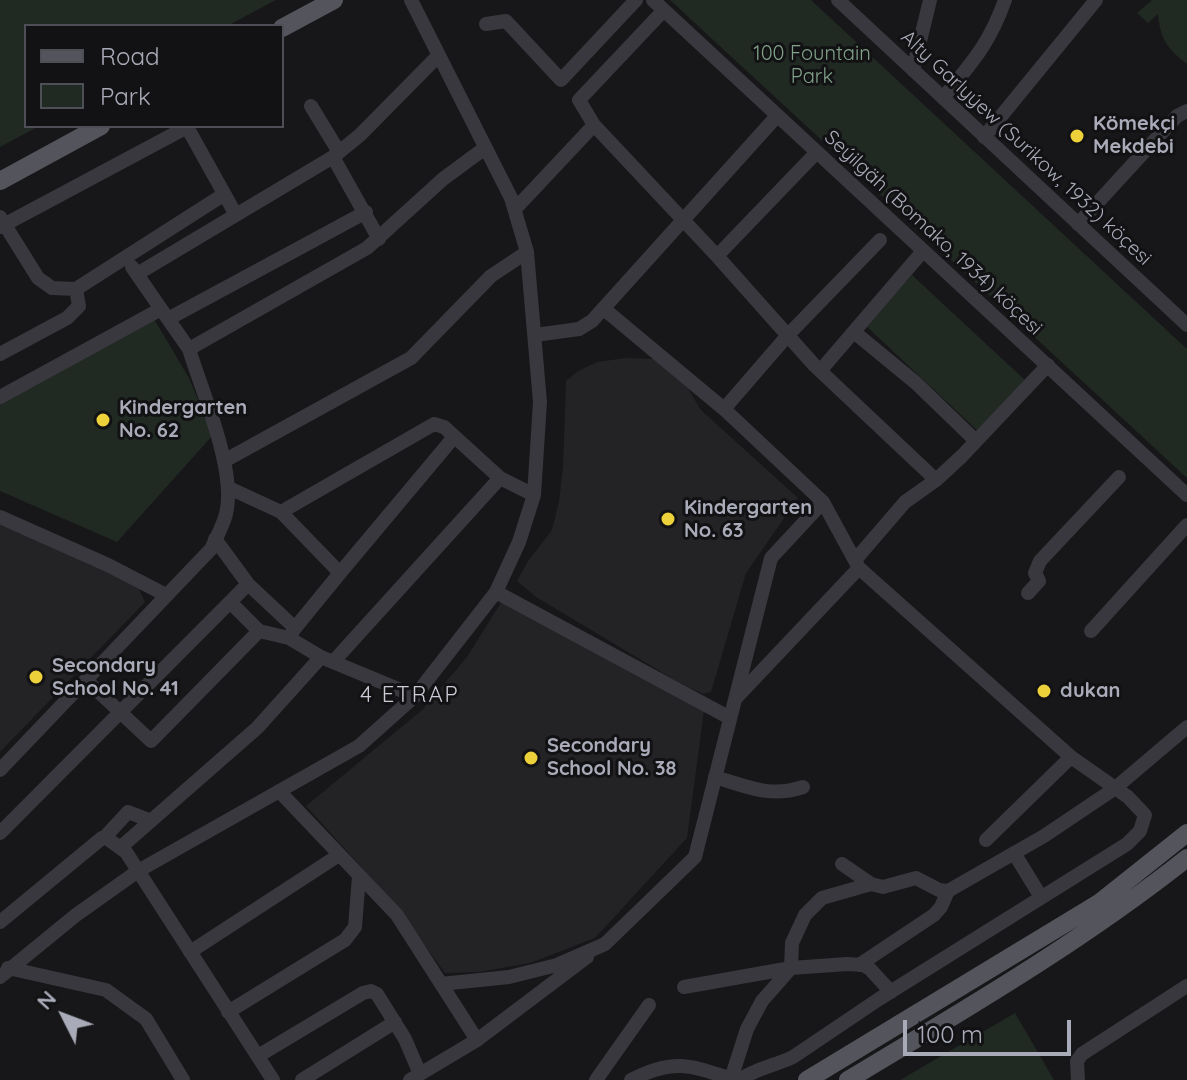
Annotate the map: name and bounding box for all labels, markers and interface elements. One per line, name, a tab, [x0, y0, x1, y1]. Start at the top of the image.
legend	[24, 24, 284, 128]
street label: Alty Garlyýew (Surikow, 1932) köçesi	[896, 25, 1156, 271]
text: Road	[100, 41, 160, 71]
park label: 100 Fountain Park	[753, 42, 871, 89]
text: Park	[100, 81, 151, 111]
place label: Kömekçi Mekdebi	[1093, 112, 1175, 159]
street label: Seýilgäh (Bomako, 1934) köçesi	[819, 126, 1047, 340]
marker: Kömekçi Mekdebi	[1068, 127, 1086, 145]
place label: Kindergarten No. 62	[119, 396, 247, 443]
marker: Kindergarten No. 62	[94, 411, 112, 429]
place label: Kindergarten No. 63	[684, 496, 812, 543]
marker: Kindergarten No. 63	[659, 510, 677, 528]
place label: Secondary School No. 41	[52, 654, 179, 701]
marker: Secondary School No. 41	[27, 668, 45, 686]
place label: dukan	[1060, 679, 1120, 703]
district label: 4 ETRAP	[360, 682, 460, 708]
marker: dukan	[1035, 682, 1053, 700]
place label: Secondary School No. 38	[547, 734, 676, 781]
marker: Secondary School No. 38	[522, 749, 540, 767]
north arrow	[24, 976, 104, 1056]
text: N	[30, 985, 62, 1015]
scale bar	[907, 1004, 1075, 1054]
text: 100 m	[917, 1019, 983, 1049]

